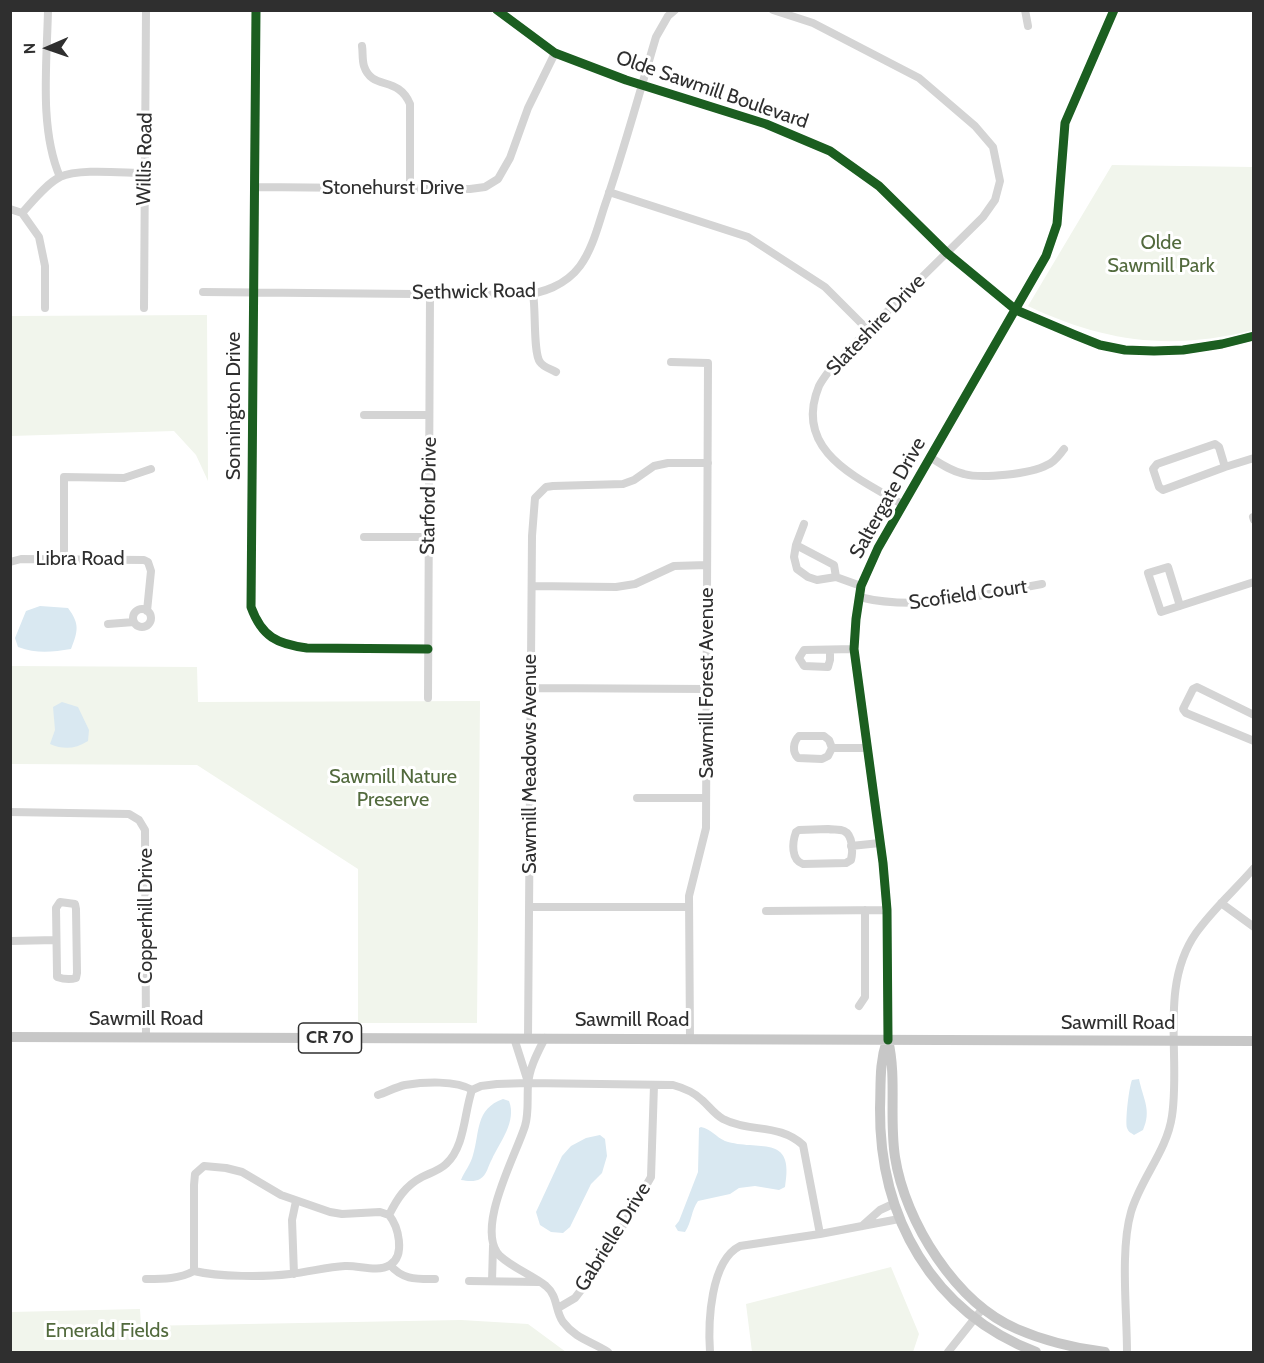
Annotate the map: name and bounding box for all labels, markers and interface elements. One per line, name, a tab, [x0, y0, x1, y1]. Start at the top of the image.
north arrow	[18, 18, 78, 78]
text: N	[20, 43, 39, 55]
street label: Olde Sawmill Boulevard	[613, 46, 811, 134]
street label: Willis Road	[132, 112, 158, 206]
street label: Stonehurst Drive	[322, 176, 464, 200]
park label: Olde Sawmill Park	[1107, 231, 1215, 278]
street label: Slateshire Drive	[822, 269, 930, 381]
street label: Sethwick Road	[412, 279, 536, 305]
street label: Sonnington Drive	[222, 332, 246, 480]
street label: Saltergate Drive	[845, 433, 931, 563]
street label: Starford Drive	[416, 437, 442, 555]
street label: Libra Road	[35, 547, 125, 571]
street label: Scofield Court	[907, 575, 1029, 615]
street label: Sawmill Forest Avenue	[695, 587, 719, 779]
street label: Sawmill Meadows Avenue	[518, 654, 542, 874]
park label: Sawmill Nature Preserve	[329, 765, 457, 812]
street label: Copperhill Drive	[134, 848, 158, 984]
street label: Sawmill Road	[89, 1007, 203, 1031]
street label: Sawmill Road	[575, 1008, 689, 1032]
street label: Sawmill Road	[1061, 1011, 1175, 1035]
road number: CR 70	[298, 1023, 362, 1053]
street label: Gabrielle Drive	[570, 1178, 656, 1296]
park label: Emerald Fields	[45, 1319, 169, 1343]

